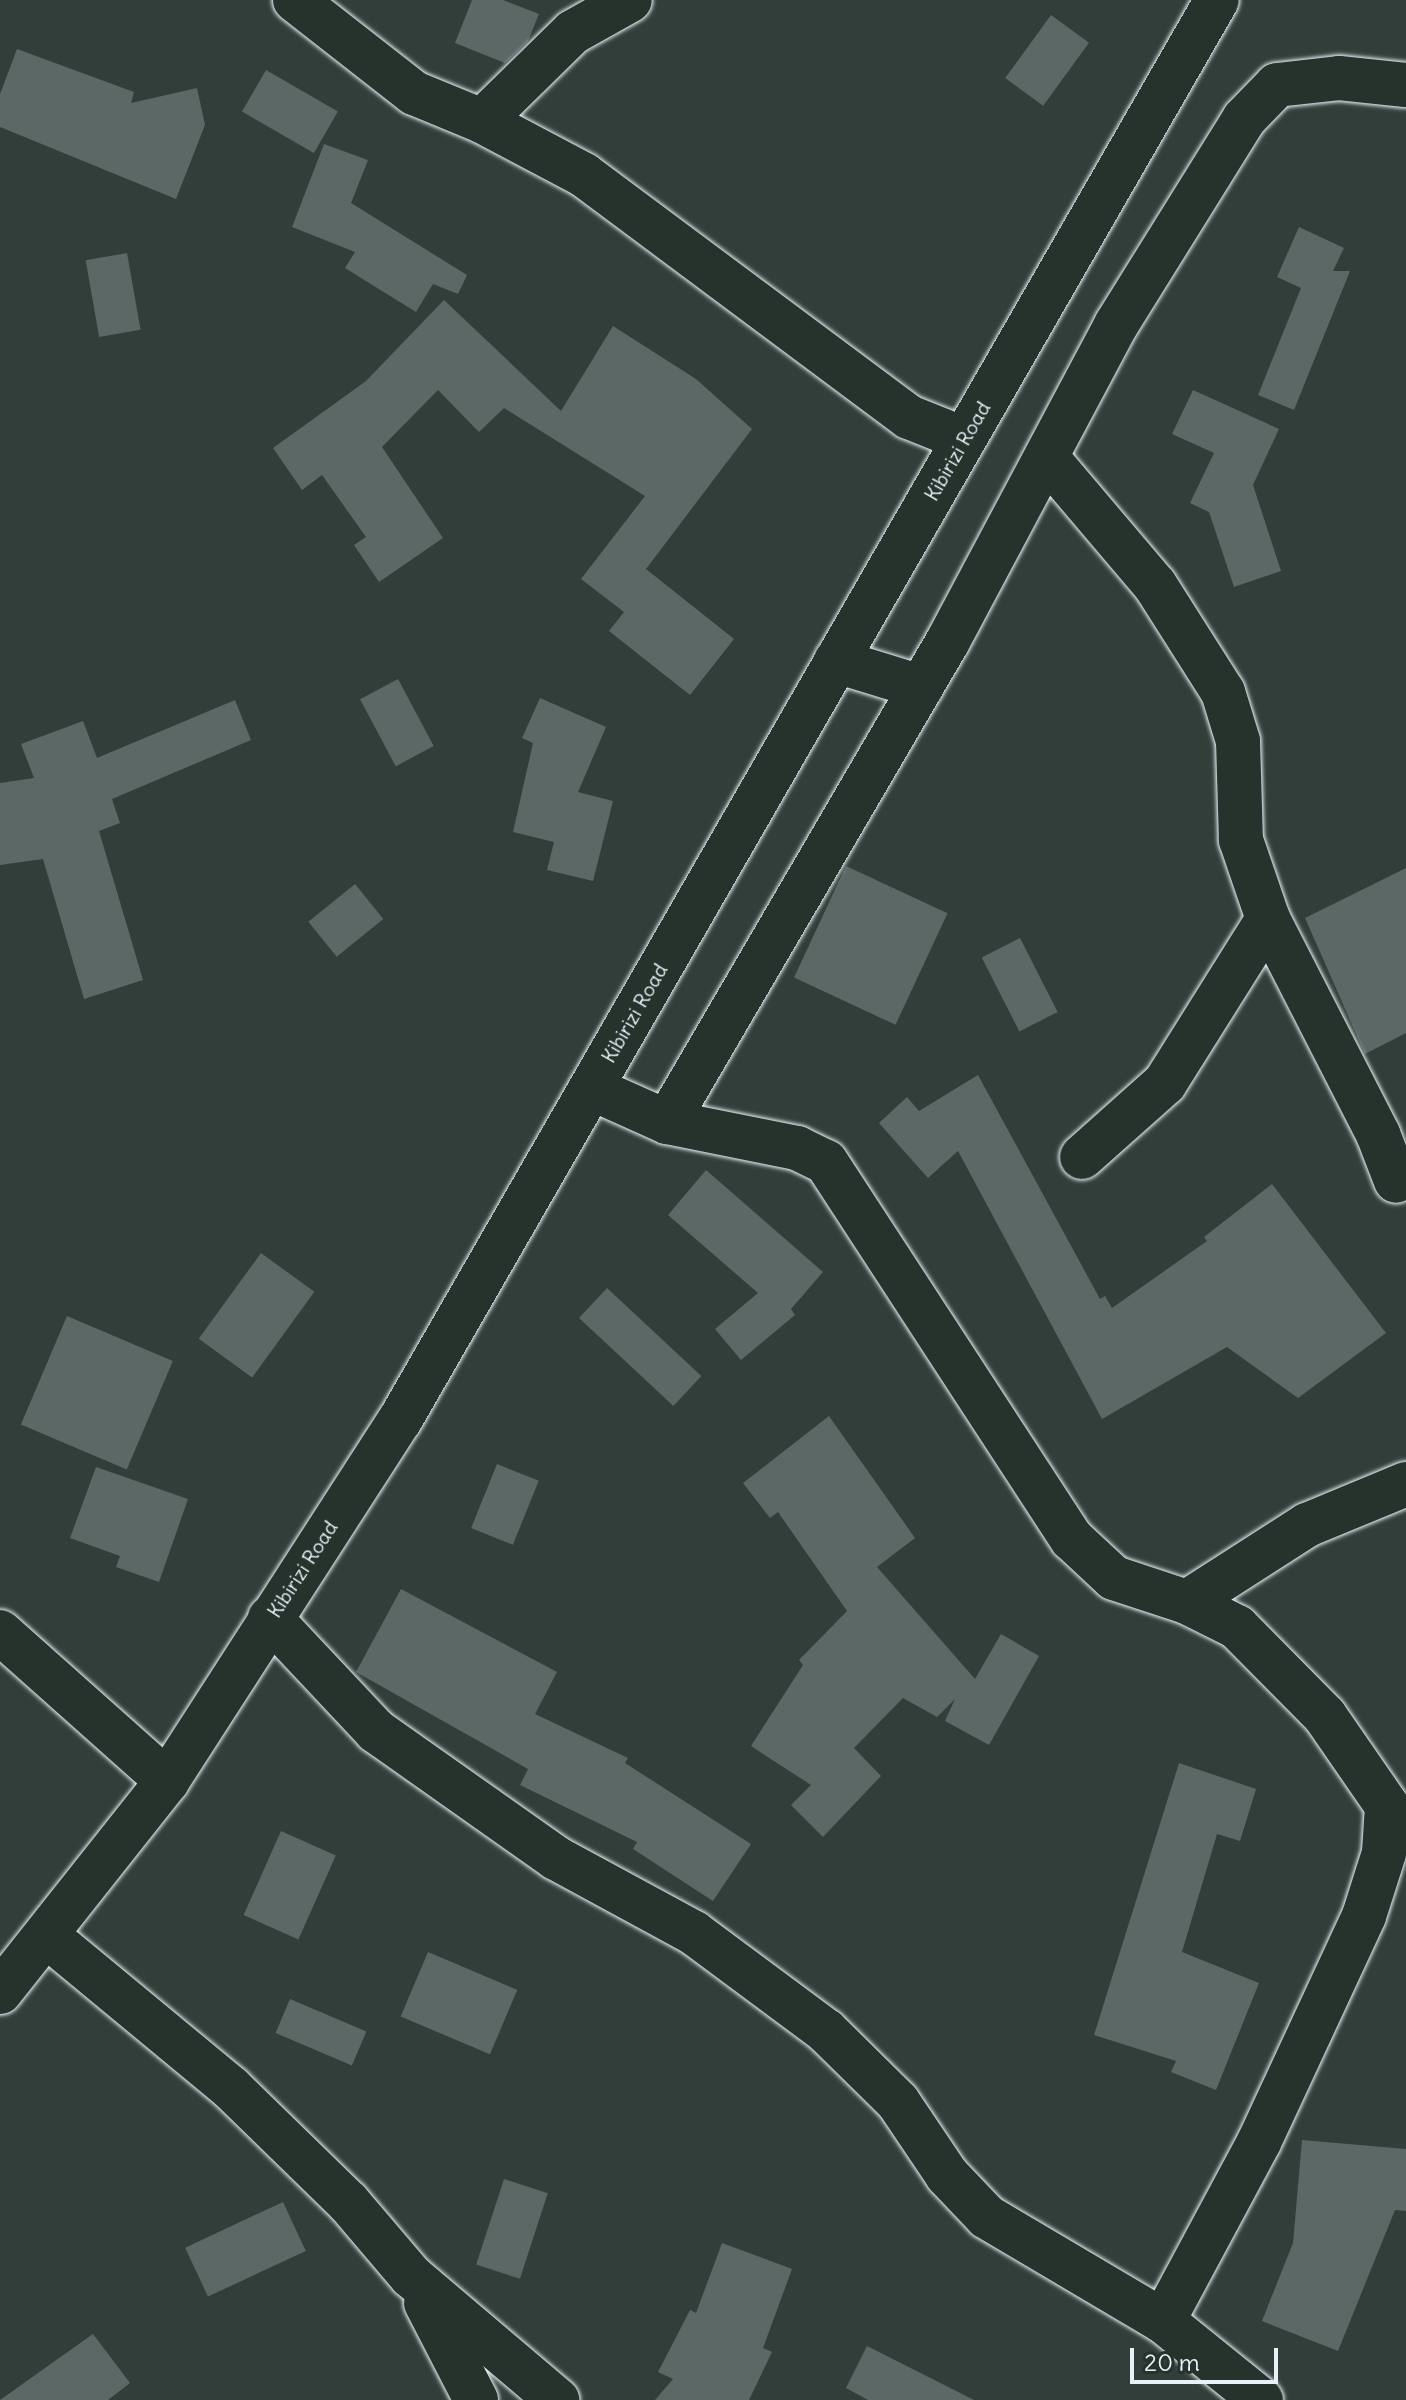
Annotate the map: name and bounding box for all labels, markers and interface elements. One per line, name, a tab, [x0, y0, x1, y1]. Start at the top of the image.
street label: Kibirizi Road	[919, 397, 995, 505]
street label: Kibirizi Road	[596, 959, 672, 1067]
street label: Kibirizi Road	[262, 1516, 342, 1622]
scale bar	[1134, 2332, 1282, 2382]
text: 20 m	[1144, 2347, 1200, 2377]

